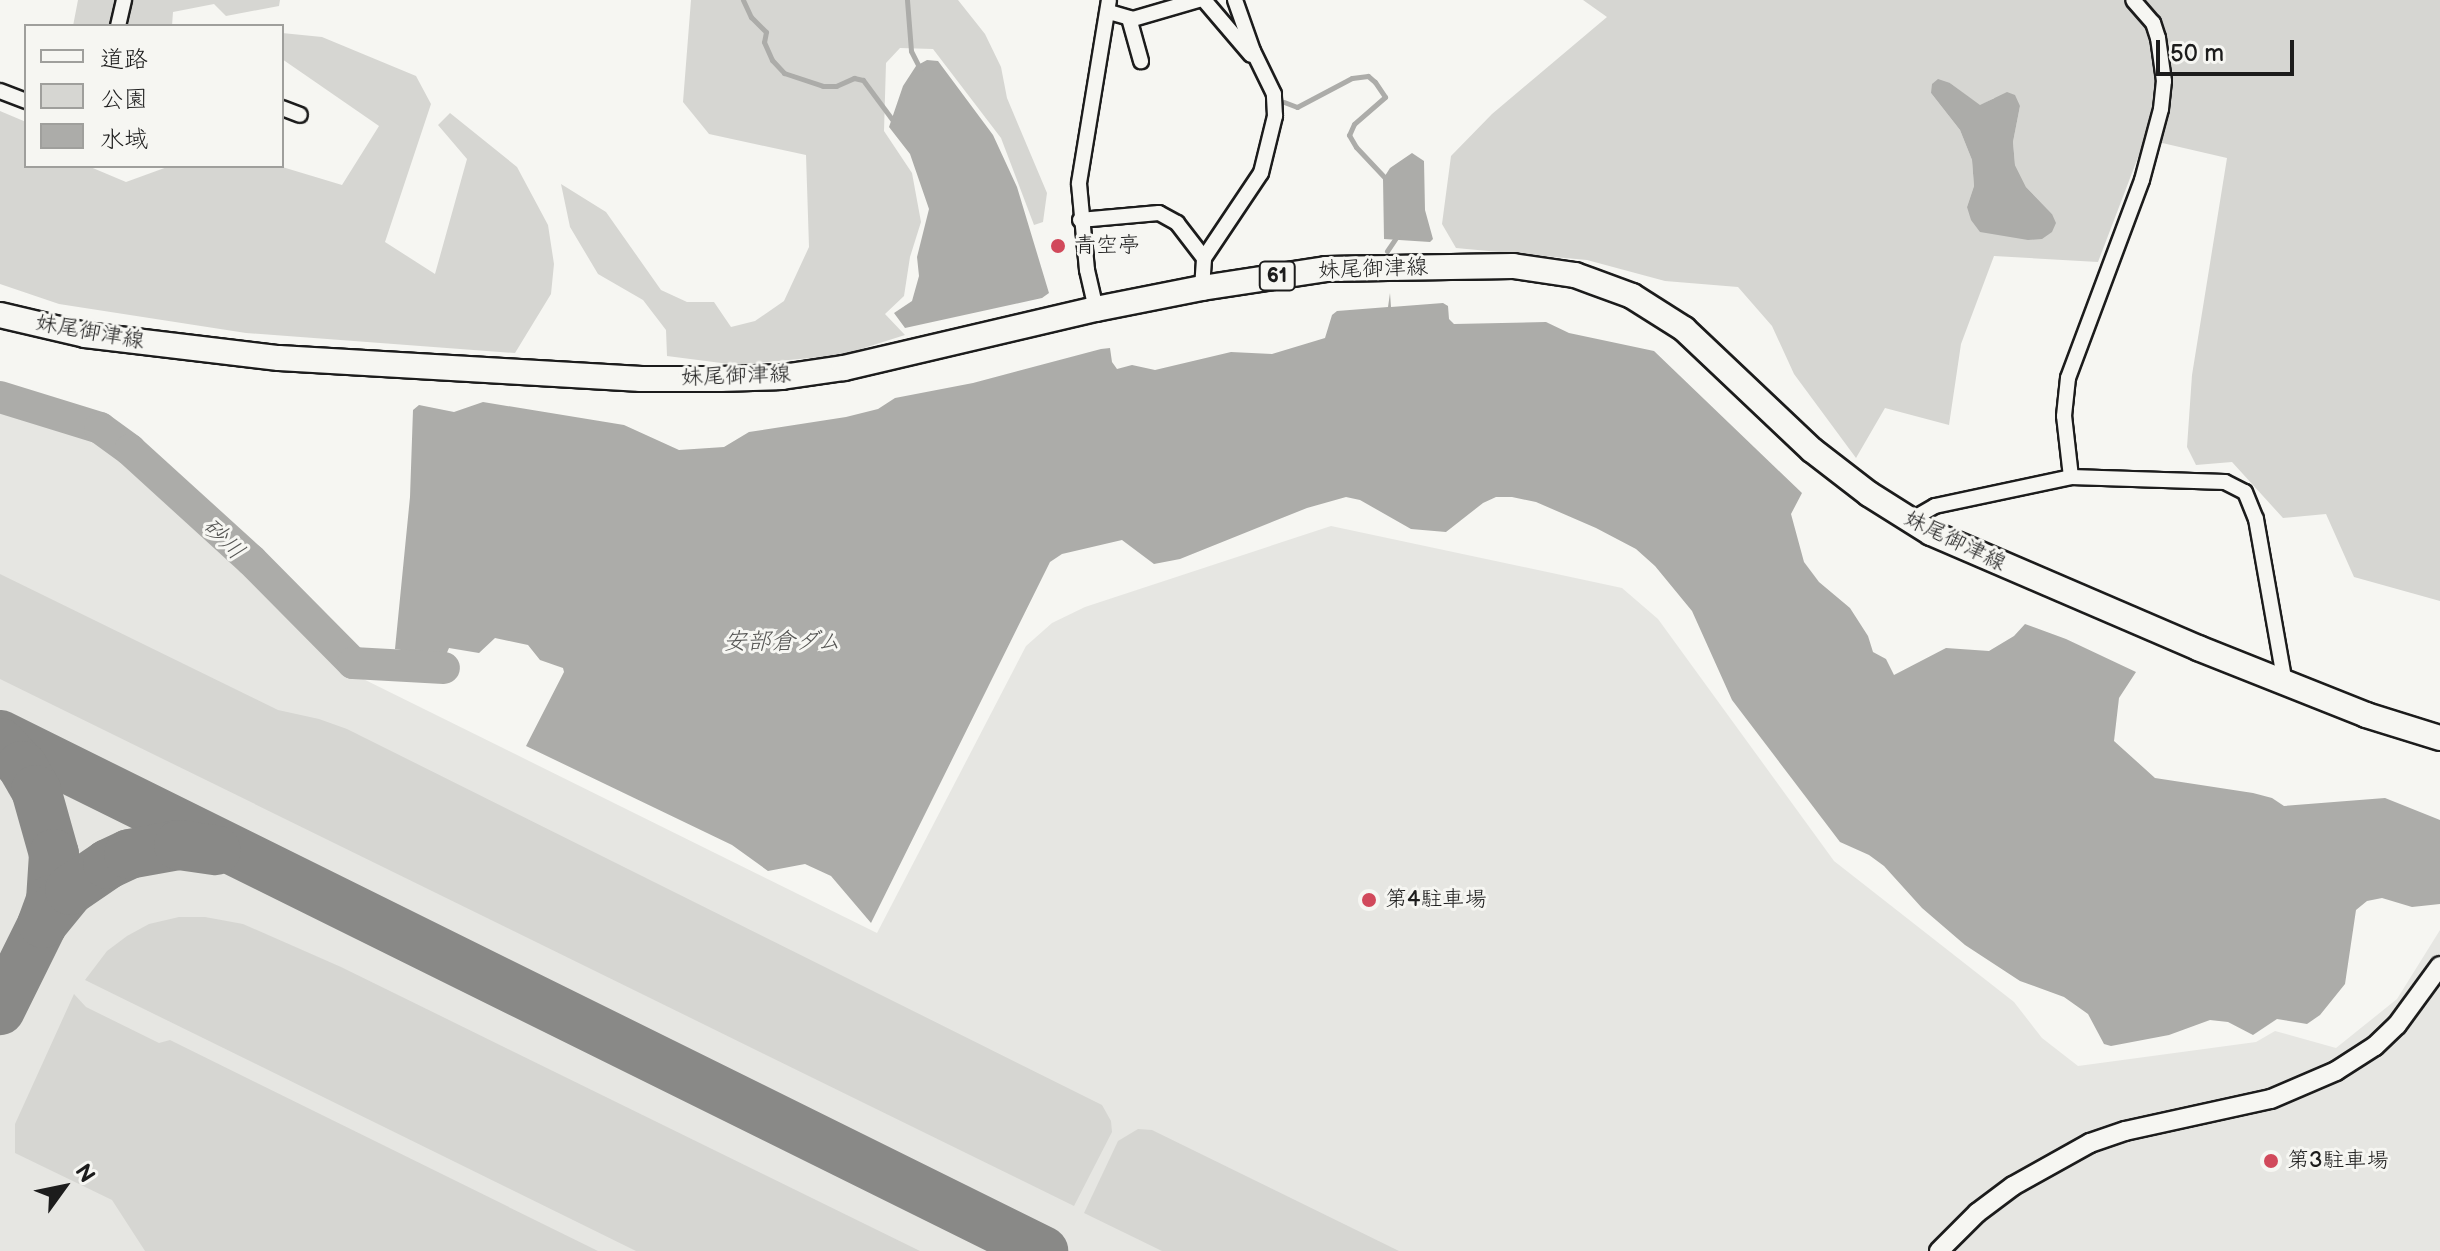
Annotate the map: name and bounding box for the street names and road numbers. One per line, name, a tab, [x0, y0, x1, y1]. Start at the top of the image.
street label: 妹尾御津線	[1318, 254, 1428, 284]
road number: 61	[1257, 260, 1297, 292]
street label: 妹尾御津線	[34, 309, 146, 355]
street label: 妹尾御津線	[681, 361, 791, 391]
street label: 妹尾御津線	[1900, 505, 2010, 577]

